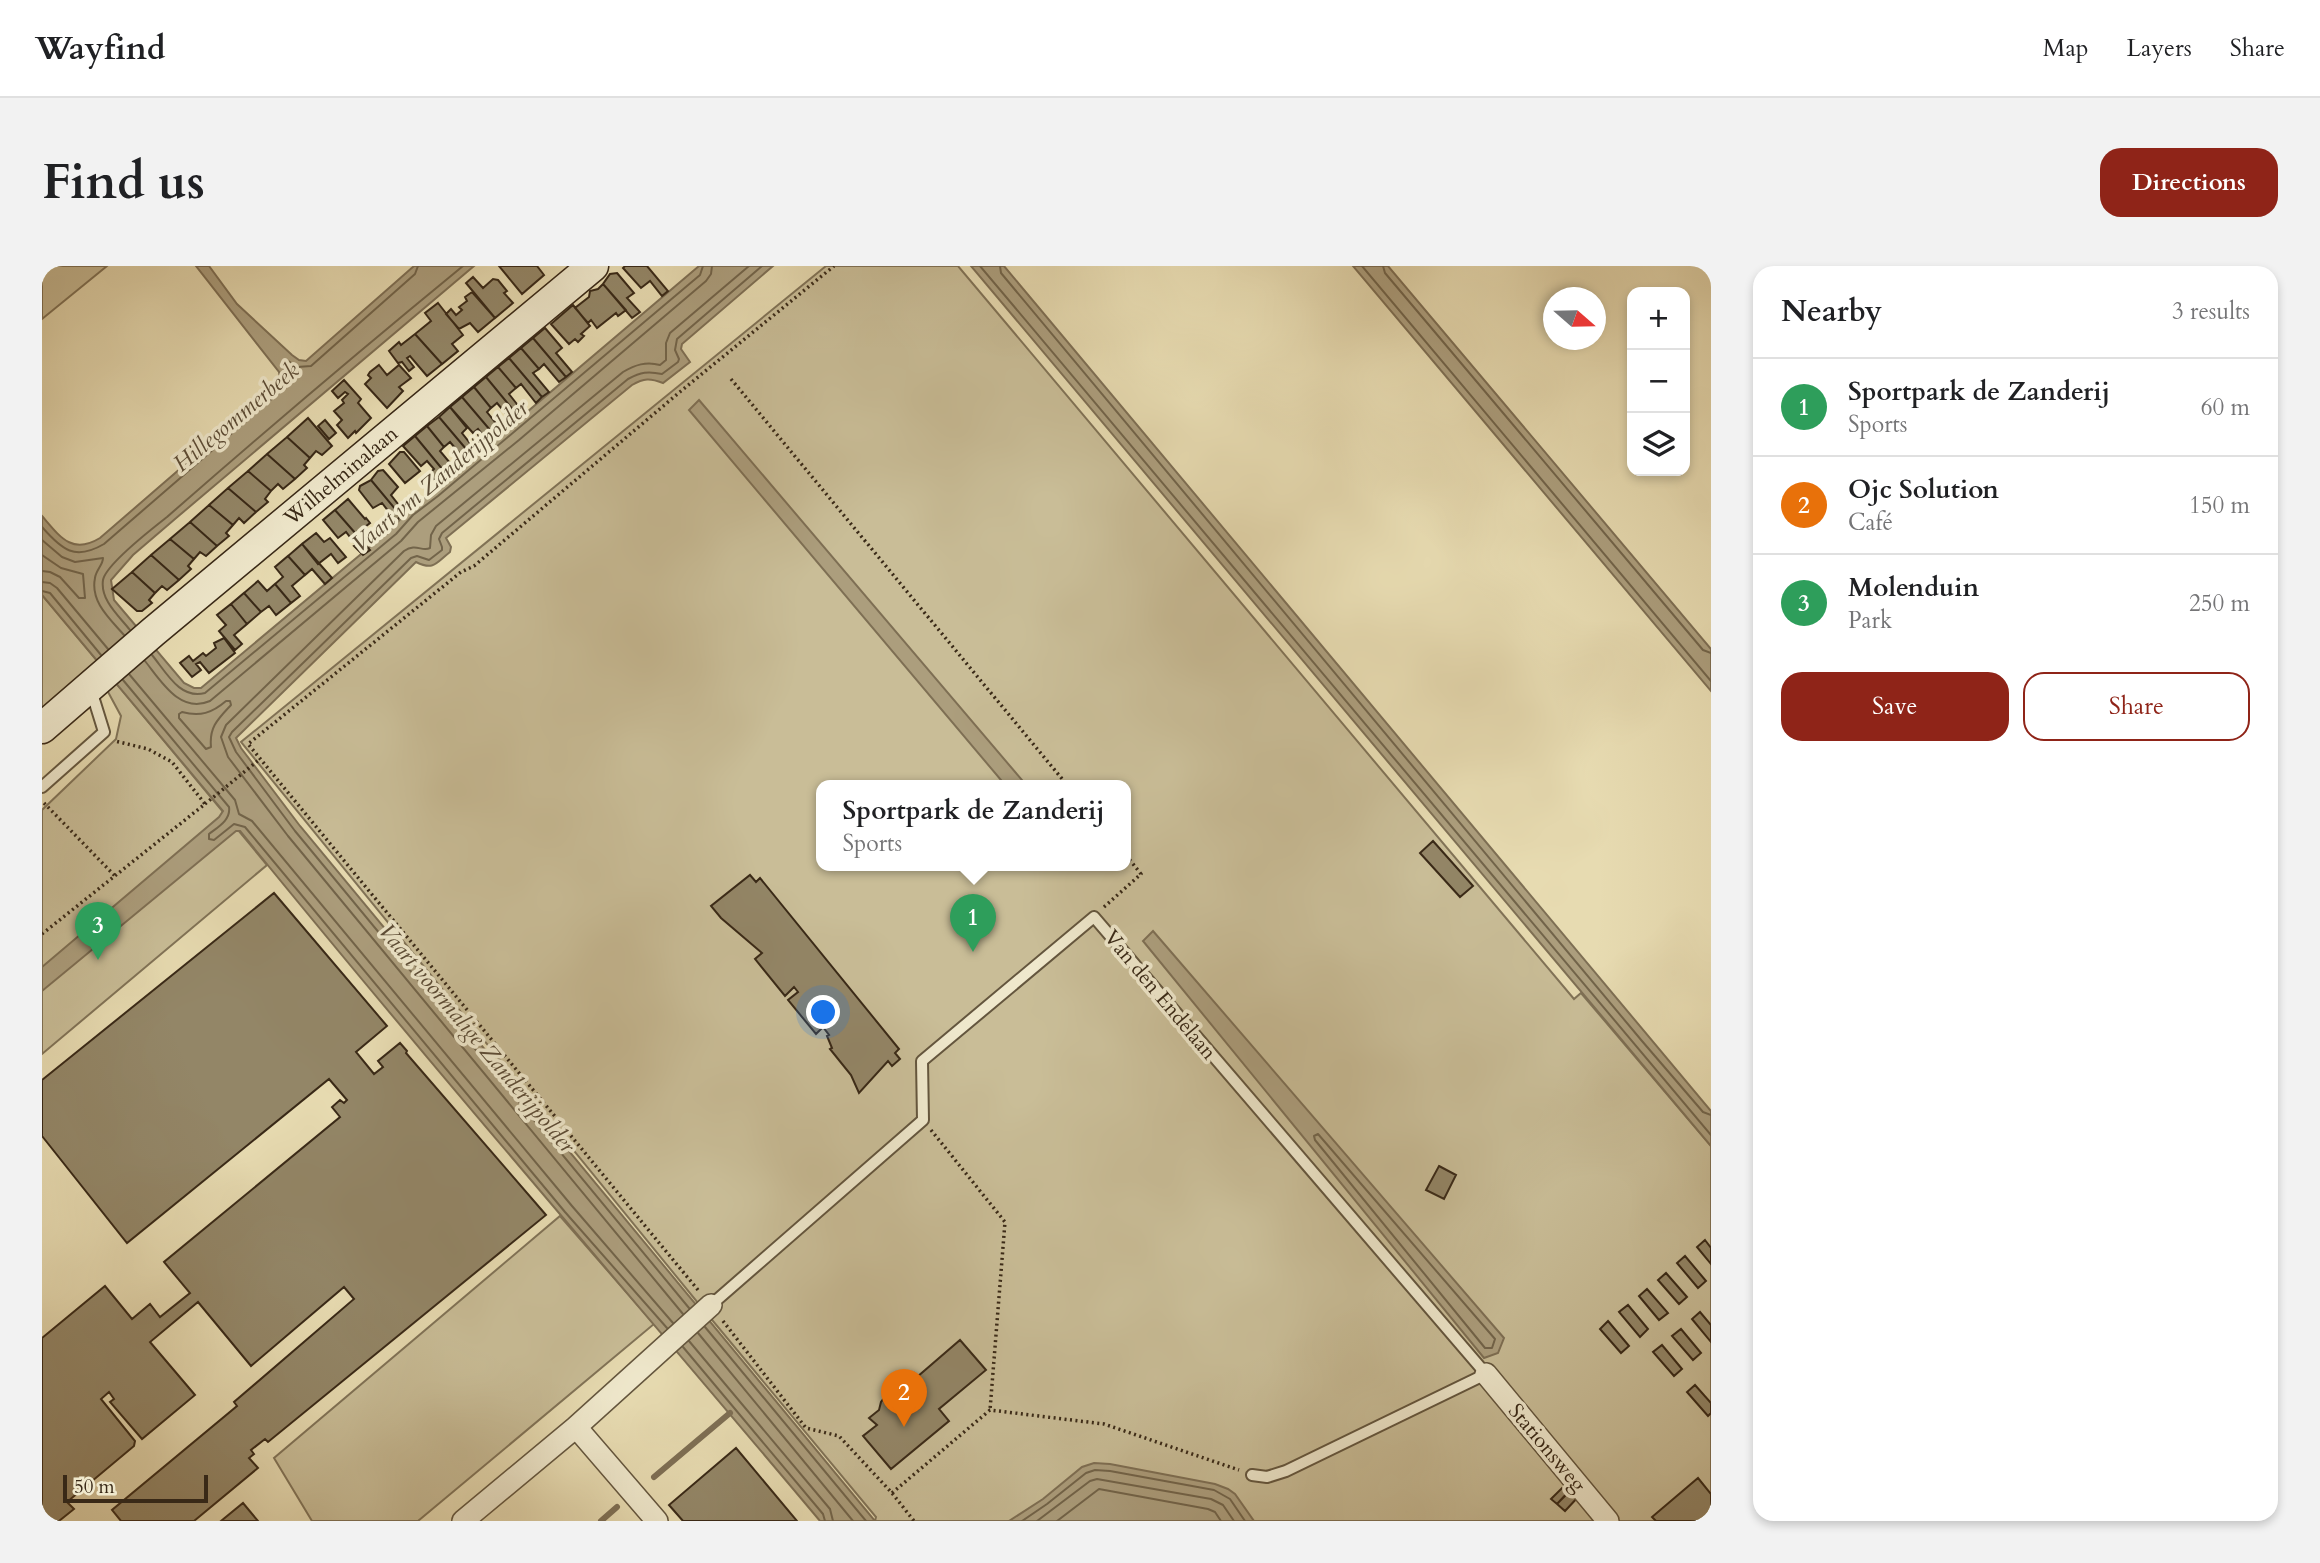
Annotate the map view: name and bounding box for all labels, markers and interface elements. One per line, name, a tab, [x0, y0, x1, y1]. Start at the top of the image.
text: Wayfind	[35, 26, 166, 71]
text: Map	[2043, 32, 2089, 65]
text: Layers	[2127, 32, 2192, 65]
text: Share	[2230, 32, 2285, 65]
button: Directions	[2100, 148, 2278, 217]
text: Find us	[42, 149, 205, 216]
north arrow	[1543, 287, 1606, 350]
map controls	[1627, 287, 1690, 476]
button: +	[1627, 287, 1690, 350]
text: Nearby	[1781, 291, 1882, 332]
text: 3 results	[2172, 296, 2250, 327]
button: −	[1627, 350, 1690, 413]
water label: Hillegommerbeek	[166, 355, 306, 479]
text: Sportpark de Zanderij	[1848, 374, 2110, 409]
water label: Vaart vm Zanderijpolder	[345, 392, 536, 559]
text: 1	[1798, 392, 1810, 423]
text: 60 m	[2201, 392, 2250, 423]
text: Sports	[1848, 409, 1908, 440]
button: layers	[1627, 413, 1690, 476]
street label: Wilhelminalaan	[277, 420, 404, 533]
text: Ojc Solution	[1848, 472, 1999, 507]
text: 2	[1798, 490, 1810, 521]
text: 150 m	[2189, 490, 2250, 521]
text: Café	[1848, 507, 1893, 538]
text: Molenduin	[1848, 570, 1979, 605]
text: 3	[1798, 588, 1810, 619]
text: 250 m	[2189, 588, 2250, 619]
text: Park	[1848, 605, 1892, 636]
button: Save	[1781, 672, 2009, 741]
button: Share	[2023, 672, 2250, 741]
popup	[816, 780, 1131, 871]
text: Sportpark de Zanderij	[843, 793, 1104, 828]
text: Sports	[843, 828, 902, 859]
pin: 1	[950, 894, 996, 952]
pin: 3	[75, 902, 121, 960]
water label: Vaart voormalige Zanderijpolder	[372, 917, 583, 1161]
street label: Van den Endelaan	[1097, 924, 1223, 1066]
your location	[806, 995, 840, 1029]
pin: 2	[881, 1369, 927, 1427]
street label: Stationsweg	[1501, 1398, 1593, 1499]
scale bar	[63, 1472, 208, 1504]
text: 50 m	[74, 1474, 115, 1500]

